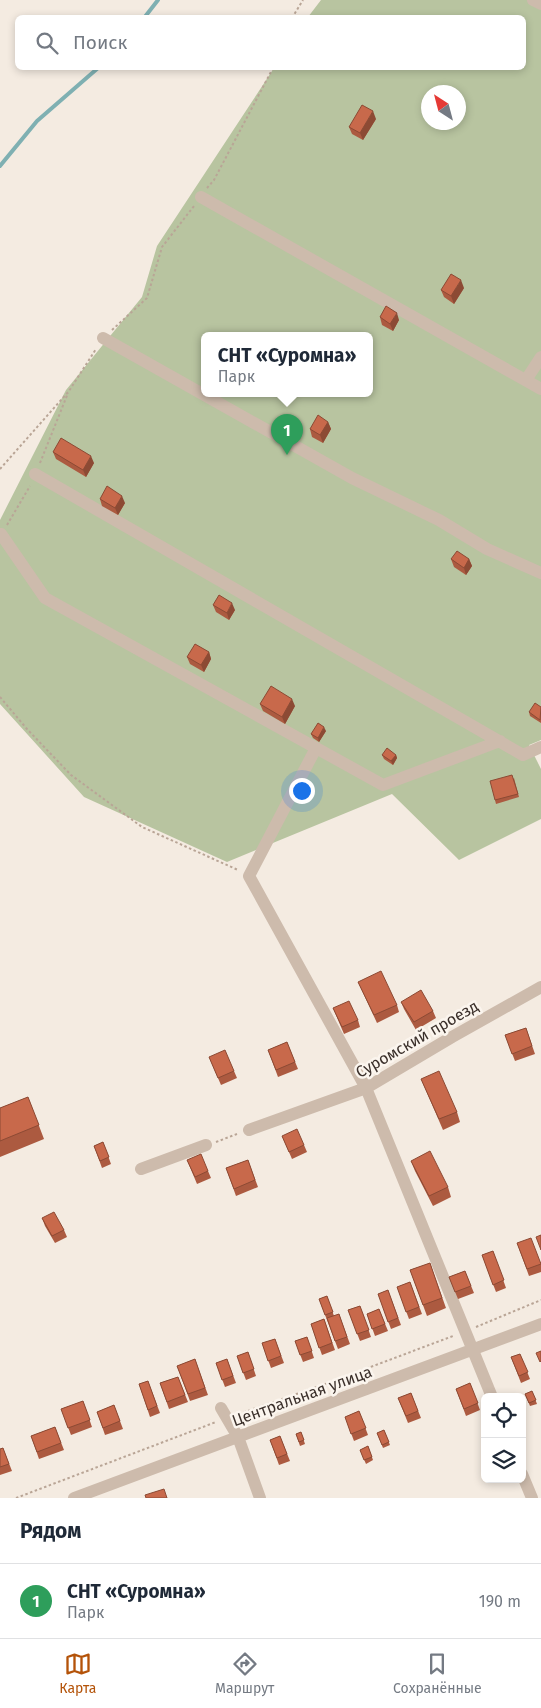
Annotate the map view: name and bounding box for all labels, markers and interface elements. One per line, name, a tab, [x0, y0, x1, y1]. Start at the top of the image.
search box	[15, 15, 526, 70]
icon: search	[33, 29, 61, 57]
text: Поиск	[73, 31, 127, 54]
north arrow	[421, 85, 466, 130]
popup	[201, 332, 373, 397]
text: СНТ «Суромна»	[218, 344, 356, 367]
text: Парк	[218, 367, 255, 386]
pin: 1	[271, 414, 303, 455]
your location	[289, 778, 315, 804]
street label: Суромский проезд	[352, 996, 482, 1082]
street label: Центральная улица	[229, 1362, 375, 1430]
map controls	[481, 1393, 526, 1483]
button: locate	[481, 1393, 526, 1438]
button: layers	[481, 1438, 526, 1483]
text: Рядом	[20, 1518, 81, 1544]
text: СНТ «Суромна»	[67, 1580, 206, 1603]
text: 1	[32, 1592, 40, 1611]
text: 190 m	[479, 1592, 521, 1611]
text: Парк	[67, 1603, 104, 1622]
tab: Карта	[59, 1650, 96, 1697]
tab: Маршрут	[215, 1650, 274, 1697]
tab: Сохранённые	[393, 1650, 482, 1697]

